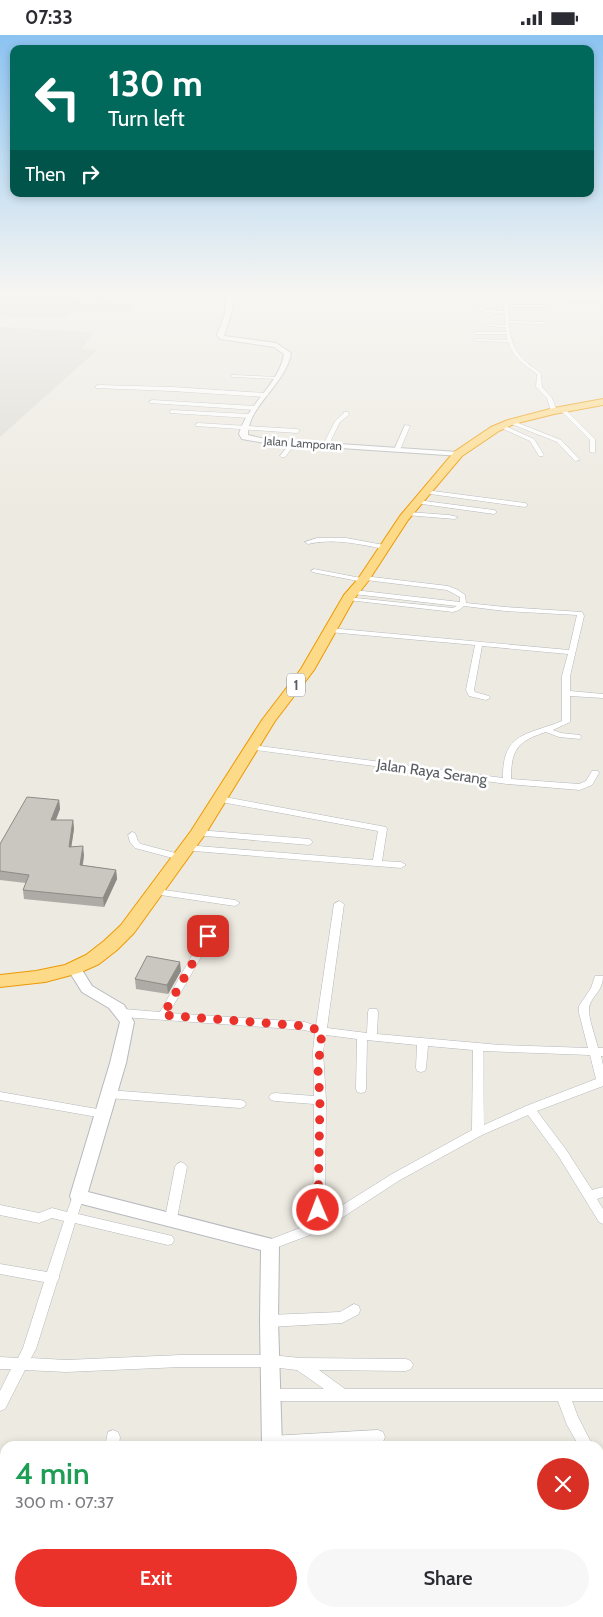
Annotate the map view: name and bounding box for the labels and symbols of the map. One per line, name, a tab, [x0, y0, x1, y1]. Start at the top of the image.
street label: Jalan Lamporan	[262, 433, 343, 453]
road number: 1	[287, 673, 305, 697]
street label: Jalan Raya Serang	[375, 755, 489, 789]
pin	[187, 915, 229, 957]
position arrow	[291, 1183, 343, 1235]

